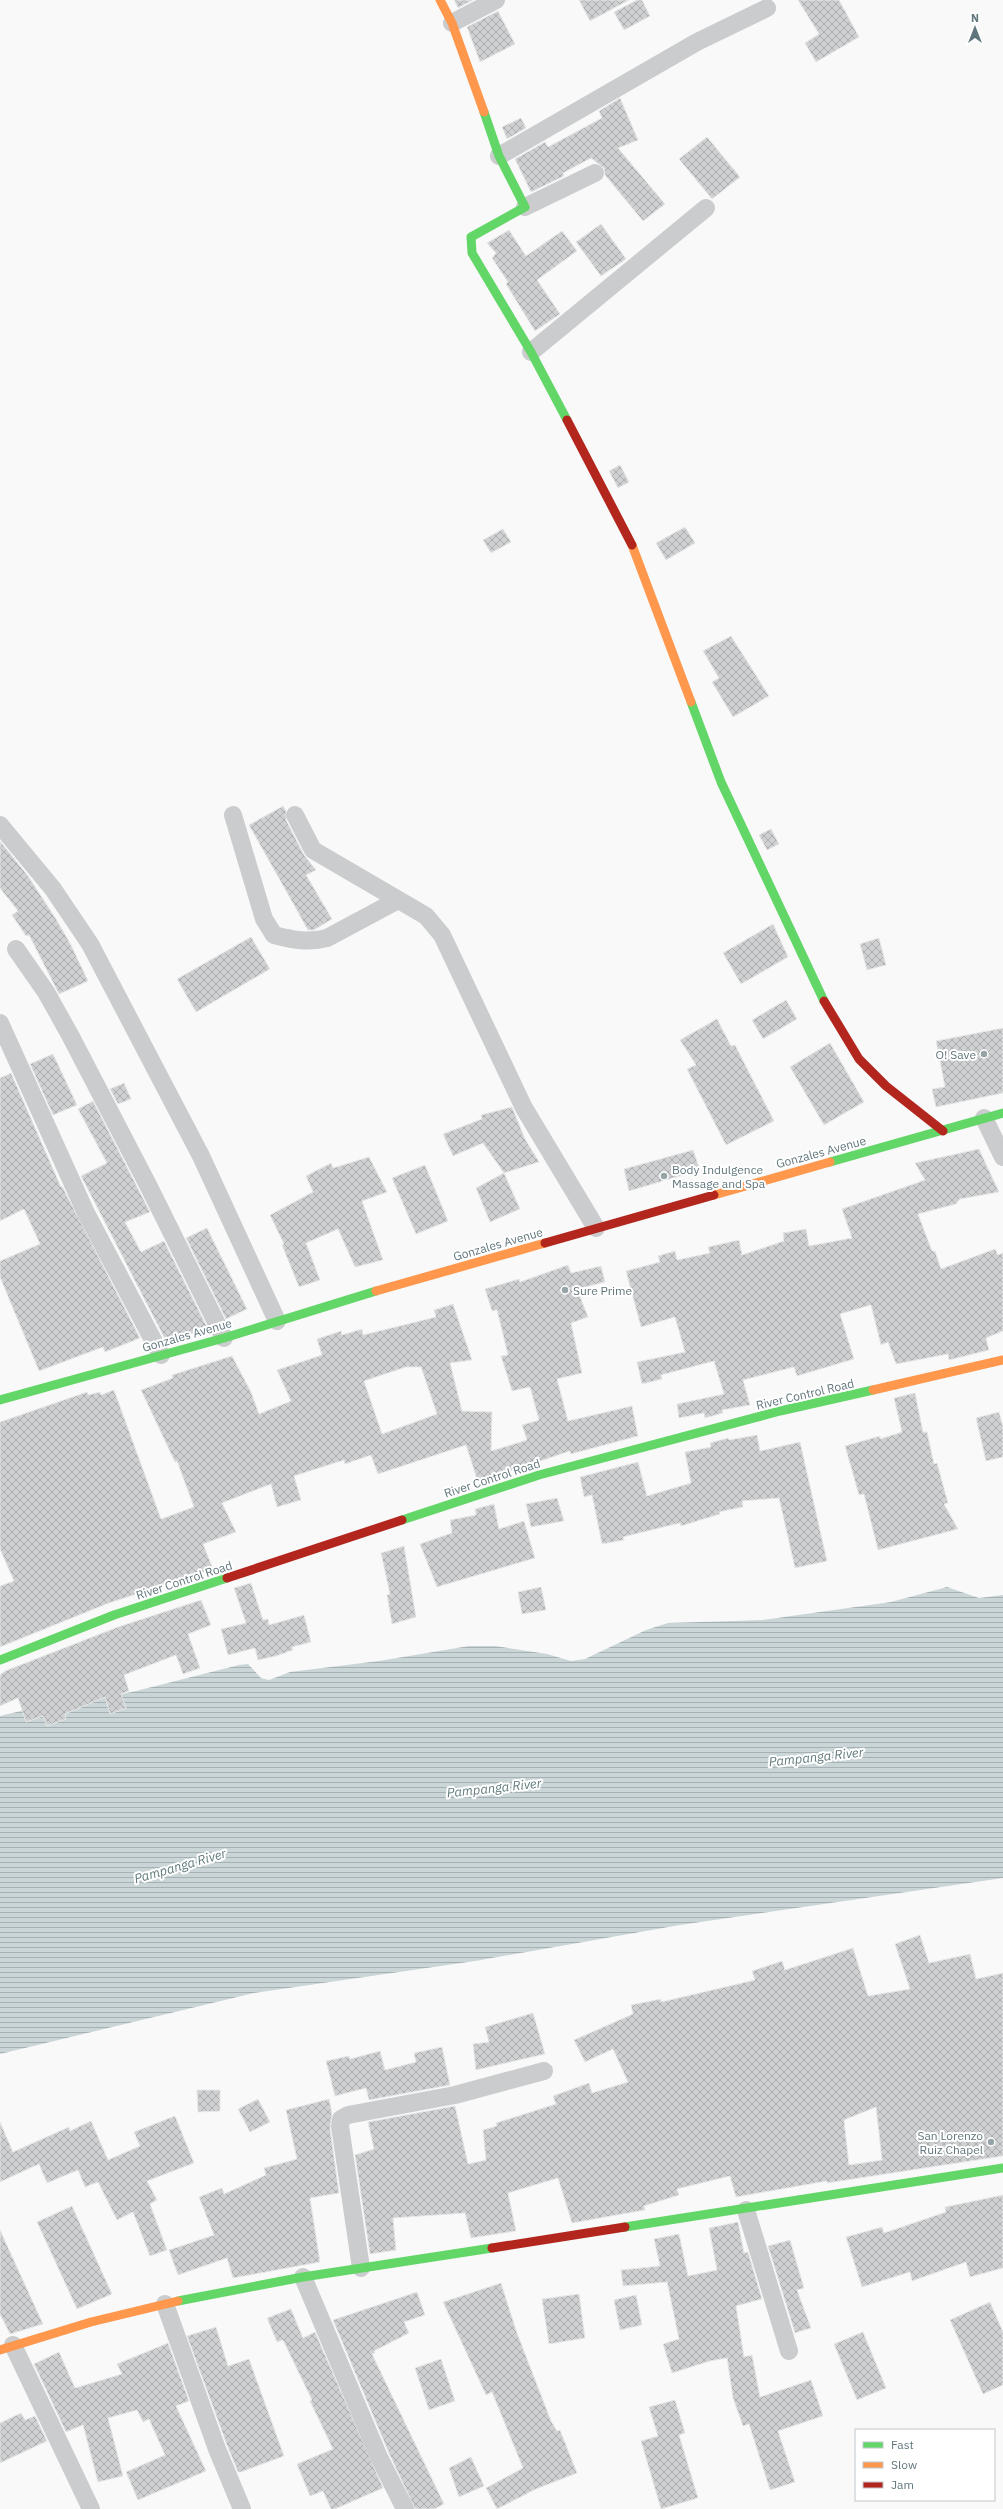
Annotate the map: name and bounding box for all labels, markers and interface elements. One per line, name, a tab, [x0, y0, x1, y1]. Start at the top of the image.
north arrow	[955, 8, 995, 48]
text: N	[971, 11, 979, 25]
place label: O! Save	[936, 1047, 976, 1062]
marker: O! Save	[979, 1049, 989, 1059]
street label: Gonzales Avenue	[774, 1133, 868, 1171]
place label: Body Indulgence Massage and Spa	[672, 1162, 766, 1191]
marker: Body Indulgence Massage and Spa	[659, 1171, 669, 1181]
street label: Gonzales Avenue	[451, 1224, 545, 1264]
place label: Sure Prime	[573, 1283, 633, 1298]
marker: Sure Prime	[560, 1285, 570, 1295]
street label: Gonzales Avenue	[140, 1315, 234, 1355]
street label: River Control Road	[754, 1375, 856, 1413]
street label: River Control Road	[442, 1455, 542, 1501]
street label: River Control Road	[134, 1557, 234, 1603]
water label: Pampanga River	[768, 1743, 865, 1770]
water label: Pampanga River	[446, 1774, 543, 1801]
water label: Pampanga River	[132, 1844, 229, 1887]
place label: San Lorenzo Ruiz Chapel	[917, 2128, 983, 2157]
marker: San Lorenzo Ruiz Chapel	[986, 2137, 996, 2147]
legend	[855, 2429, 995, 2501]
text: Fast	[891, 2437, 914, 2452]
text: Slow	[891, 2457, 917, 2472]
text: Jam	[891, 2477, 914, 2492]

